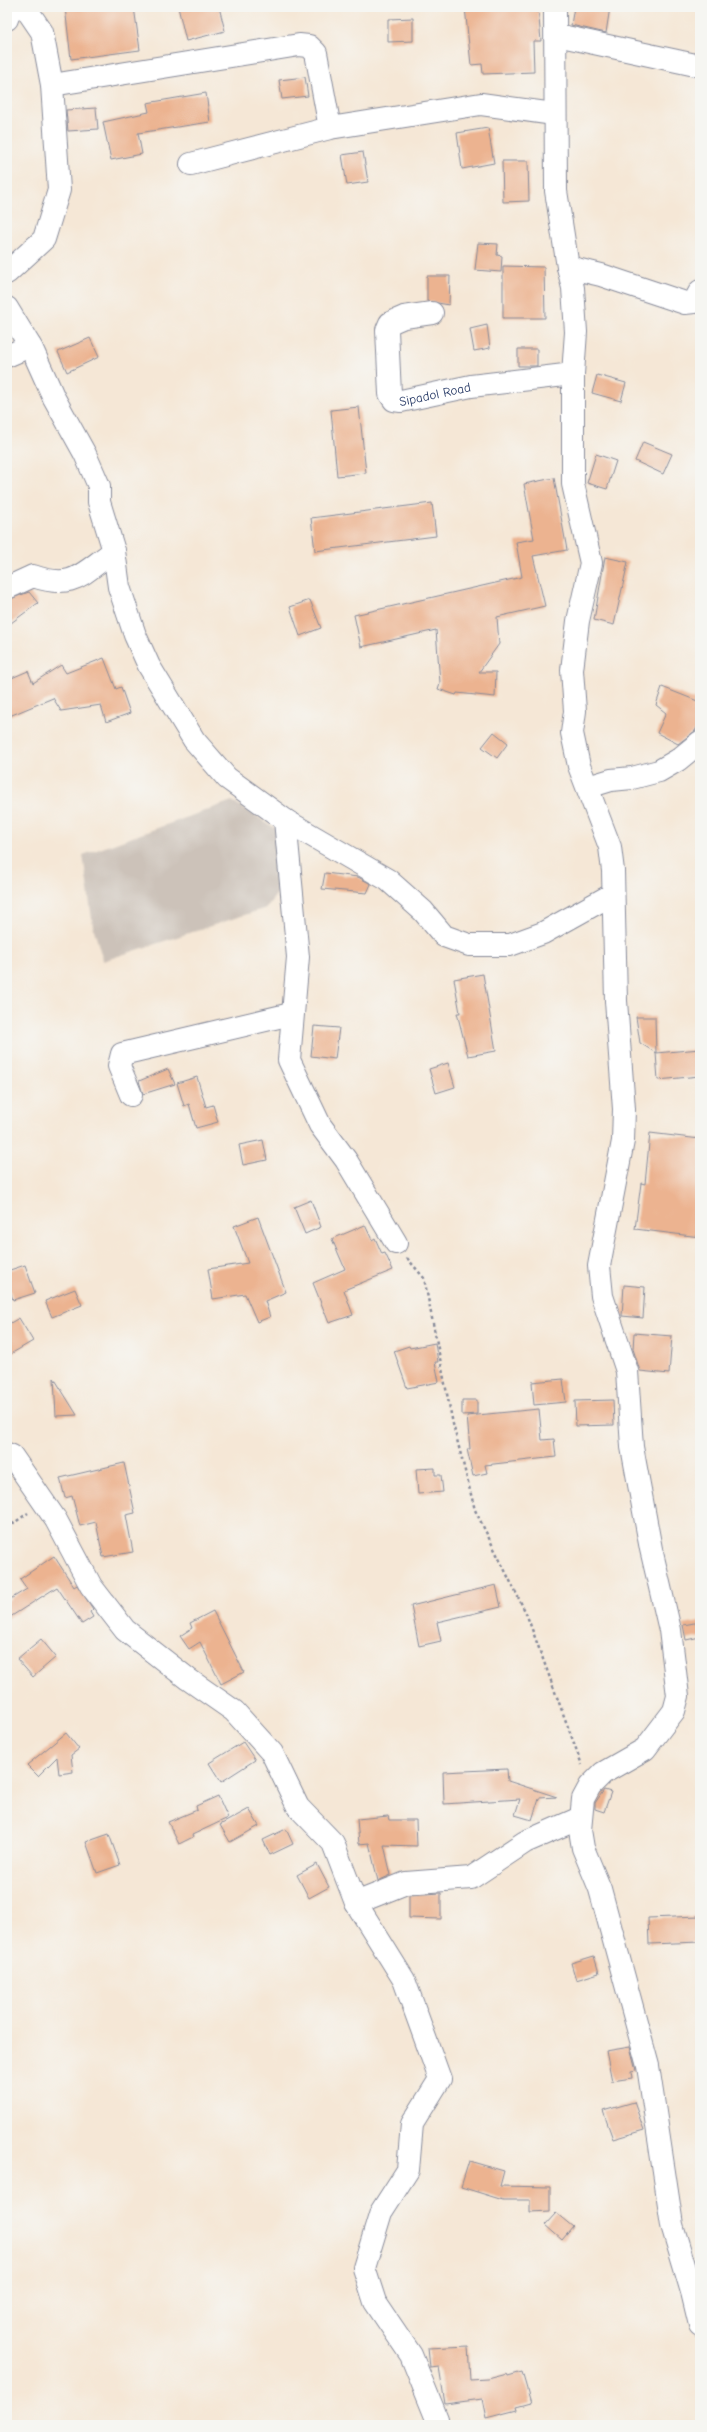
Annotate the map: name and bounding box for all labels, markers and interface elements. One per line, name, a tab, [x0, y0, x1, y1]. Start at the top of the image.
street label: Sipadol Road	[398, 379, 472, 409]

